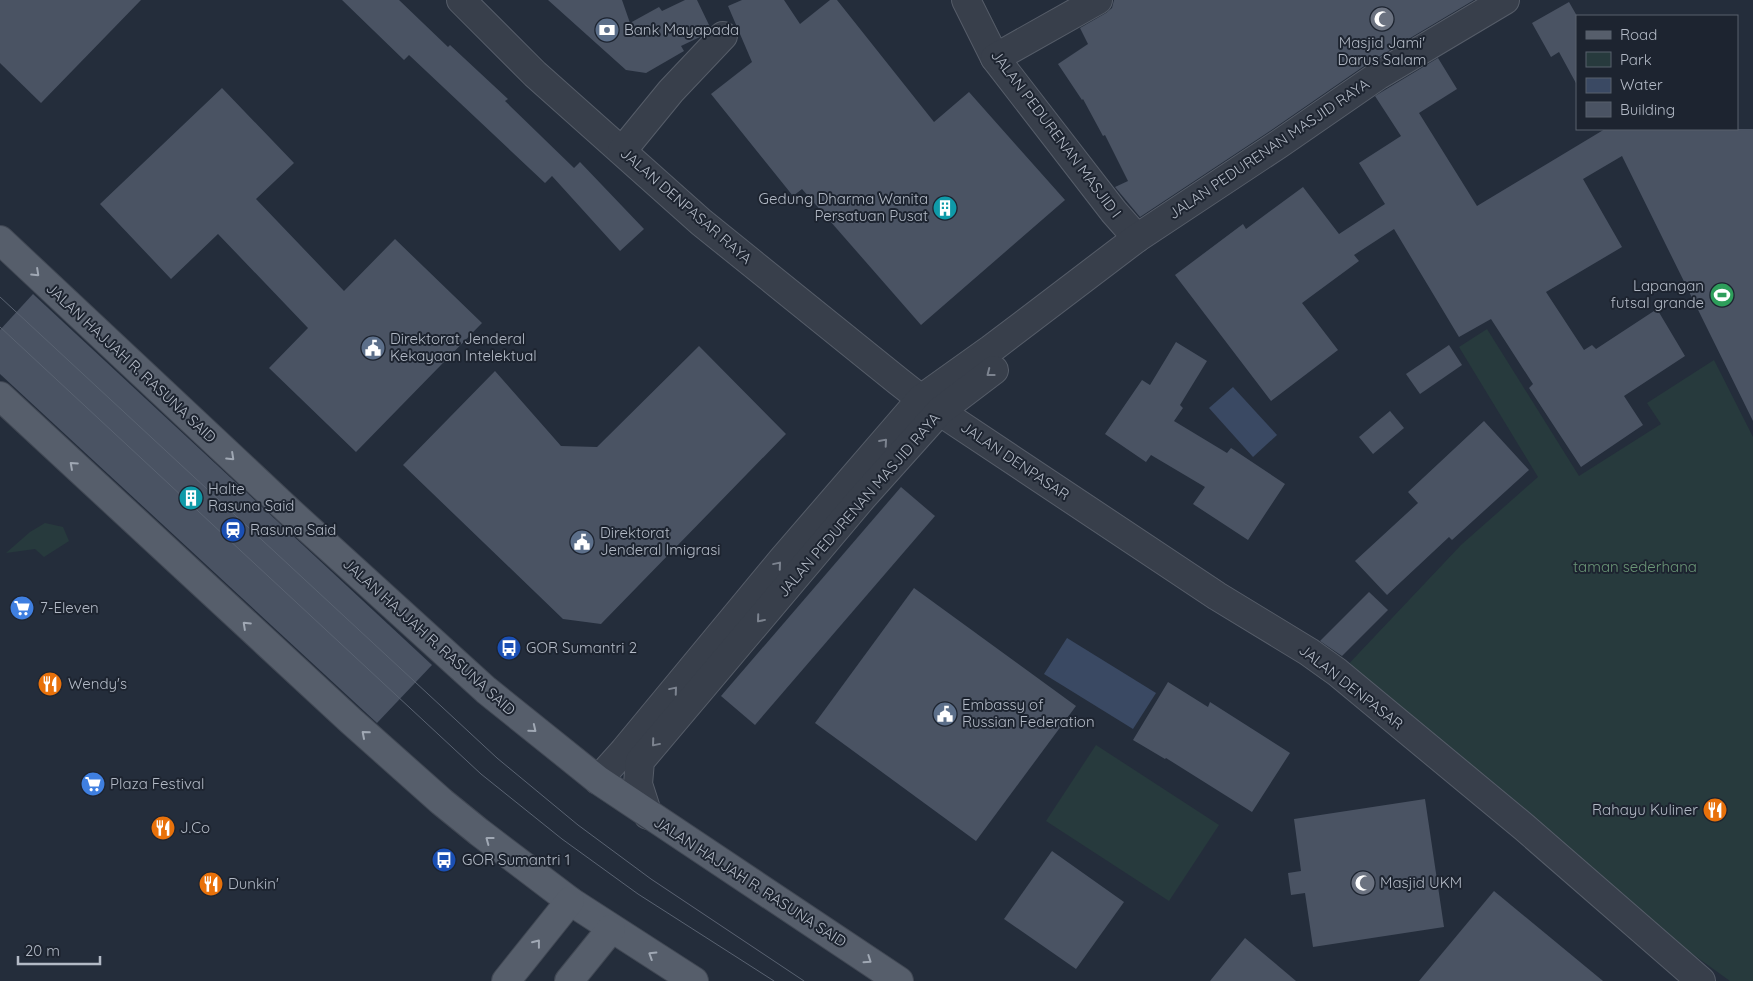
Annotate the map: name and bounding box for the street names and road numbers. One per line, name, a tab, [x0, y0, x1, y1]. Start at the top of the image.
street label: JALAN PEDURENAN MASJID I	[987, 46, 1126, 221]
street label: JALAN PEDURENAN MASJID RAYA	[1165, 74, 1373, 223]
street label: JALAN DENPASAR RAYA	[617, 143, 756, 268]
street label: JALAN HAJJAH R. RASUNA SAID	[42, 279, 221, 447]
street label: JALAN PEDURENAN MASJID RAYA	[773, 408, 944, 601]
street label: JALAN DENPASAR	[957, 417, 1073, 504]
street label: JALAN HAJJAH R. RASUNA SAID	[339, 554, 520, 719]
street label: JALAN DENPASAR	[1295, 640, 1407, 733]
street label: JALAN HAJJAH R. RASUNA SAID	[650, 812, 850, 951]

